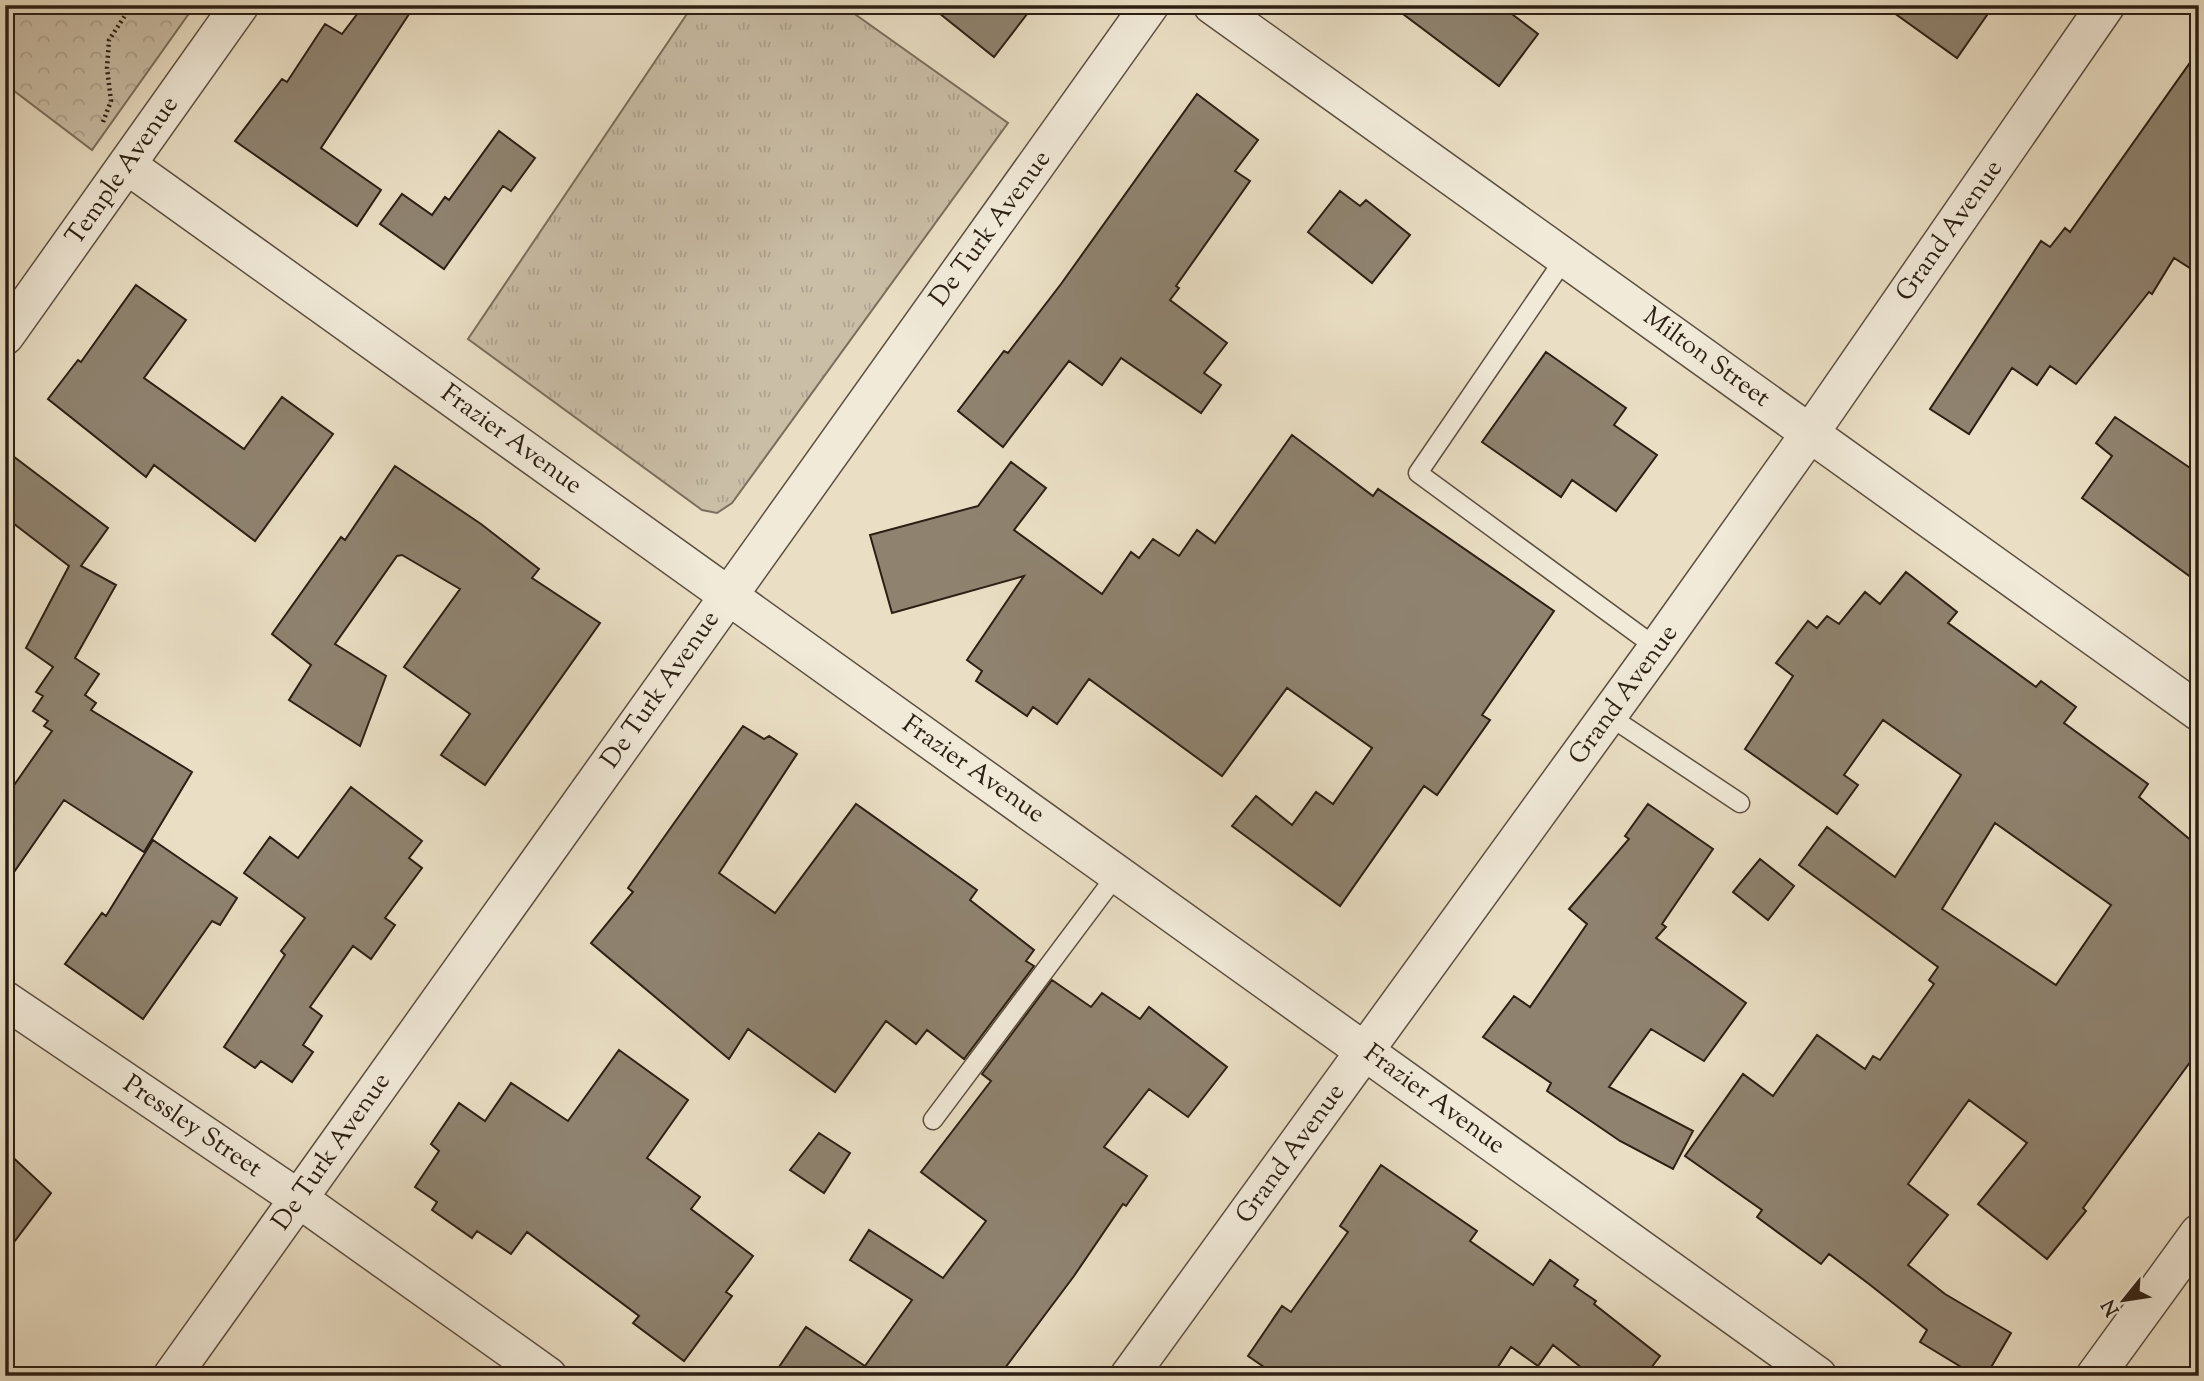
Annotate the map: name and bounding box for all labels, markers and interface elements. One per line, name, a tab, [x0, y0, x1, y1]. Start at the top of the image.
street label: Temple Avenue	[58, 89, 188, 253]
street label: De Turk Avenue	[922, 143, 1060, 315]
street label: Grand Avenue	[1887, 153, 2013, 309]
street label: Milton Street	[1635, 299, 1777, 417]
street label: Frazier Avenue	[433, 376, 589, 504]
street label: De Turk Avenue	[593, 603, 729, 777]
street label: Grand Avenue	[1560, 617, 1688, 773]
street label: Frazier Avenue	[894, 707, 1052, 833]
street label: Frazier Avenue	[1356, 1036, 1512, 1164]
street label: De Turk Avenue	[264, 1065, 400, 1239]
street label: Pressley Street	[115, 1067, 269, 1187]
street label: Grand Avenue	[1227, 1076, 1355, 1232]
north arrow	[2088, 1266, 2158, 1336]
text: N	[2096, 1294, 2127, 1321]

